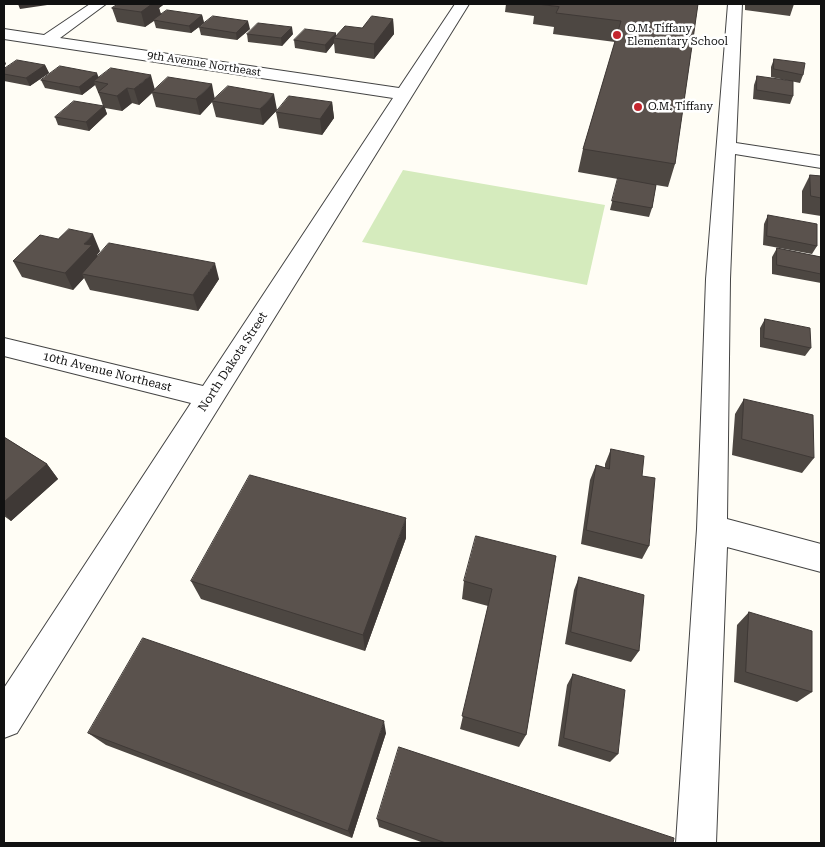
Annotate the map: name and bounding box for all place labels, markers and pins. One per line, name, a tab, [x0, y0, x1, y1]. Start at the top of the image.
place label: O.M. Tiffany Elementary School	[627, 22, 728, 48]
marker: O.M. Tiffany Elementary School	[611, 29, 623, 41]
place label: O.M. Tiffany	[648, 100, 713, 114]
marker: O.M. Tiffany	[632, 101, 644, 113]

